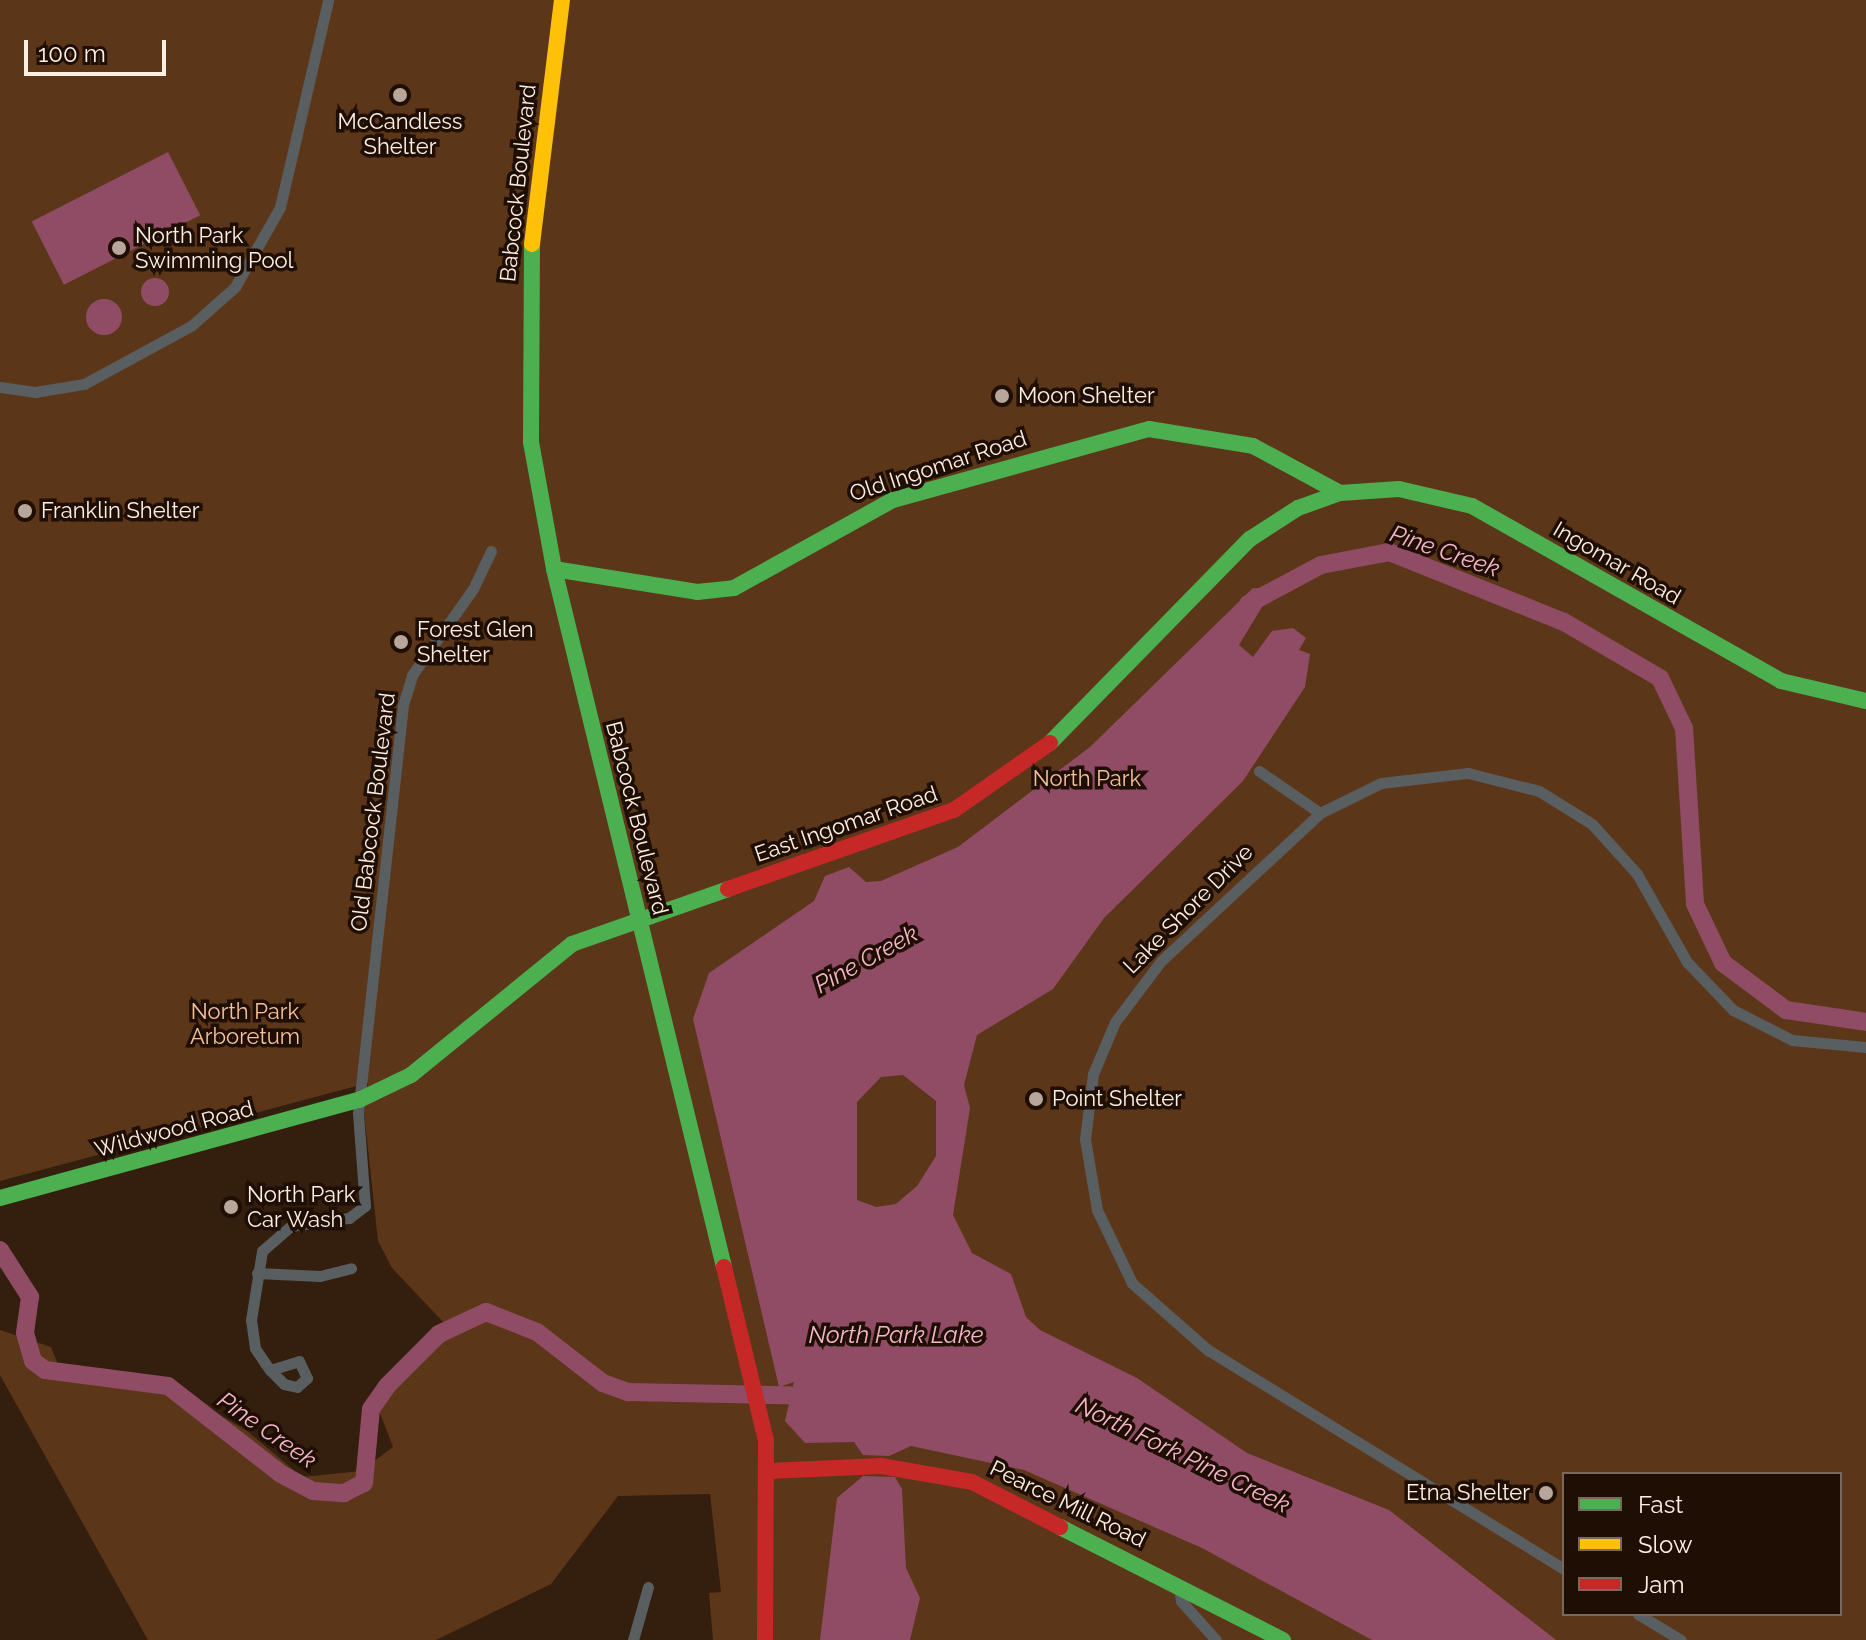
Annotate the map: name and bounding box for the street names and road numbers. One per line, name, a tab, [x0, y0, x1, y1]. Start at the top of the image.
street label: Babcock Boulevard	[494, 83, 542, 283]
street label: Old Ingomar Road	[846, 425, 1030, 507]
street label: Ingomar Road	[1548, 516, 1686, 610]
street label: Old Babcock Boulevard	[345, 691, 401, 933]
street label: Babcock Boulevard	[600, 718, 674, 918]
street label: East Ingomar Road	[751, 780, 941, 868]
street label: Lake Shore Drive	[1118, 839, 1258, 979]
street label: Wildwood Road	[92, 1095, 256, 1163]
street label: Pearce Mill Road	[986, 1455, 1150, 1553]

